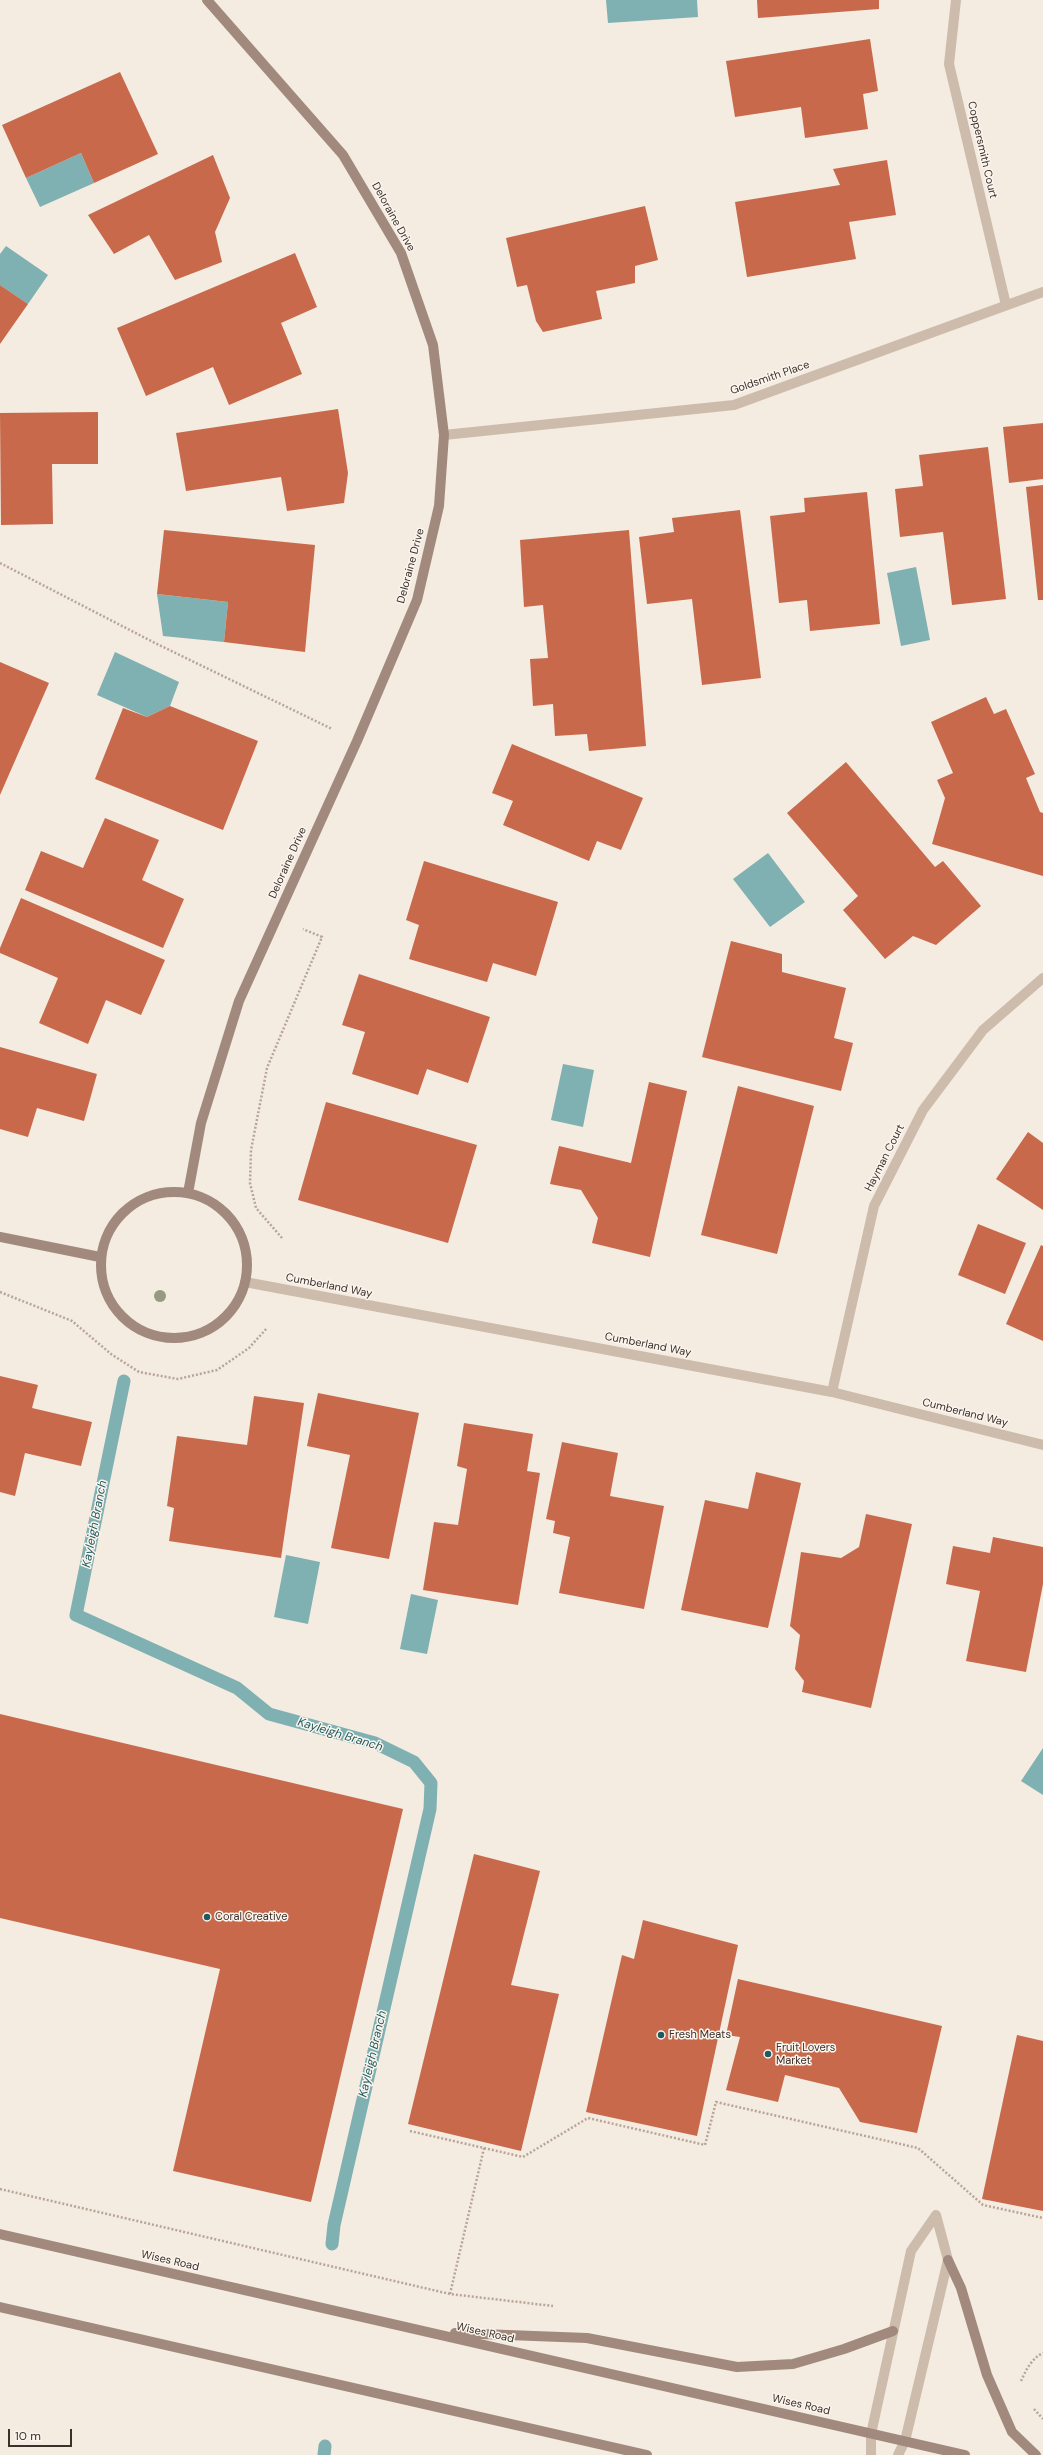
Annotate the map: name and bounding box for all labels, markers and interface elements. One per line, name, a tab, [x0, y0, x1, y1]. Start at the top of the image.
street label: Coppersmith Court	[964, 100, 1000, 200]
street label: Deloraine Drive	[369, 180, 417, 254]
street label: Goldsmith Place	[729, 358, 811, 398]
street label: Deloraine Drive	[395, 527, 427, 605]
street label: Deloraine Drive	[266, 825, 310, 901]
street label: Hayman Court	[862, 1122, 908, 1194]
street label: Cumberland Way	[285, 1271, 373, 1301]
street label: Cumberland Way	[604, 1330, 692, 1360]
street label: Cumberland Way	[921, 1396, 1009, 1430]
water label: Kayleigh Branch	[80, 1479, 110, 1569]
water label: Kayleigh Branch	[296, 1715, 384, 1755]
place label: Coral Creative	[215, 1910, 287, 1924]
marker: Coral Creative	[202, 1912, 212, 1922]
water label: Kayleigh Branch	[356, 2009, 390, 2099]
place label: Fresh Meats	[669, 2028, 731, 2042]
marker: Fresh Meats	[656, 2030, 666, 2040]
place label: Fruit Lovers Market	[776, 2041, 835, 2067]
marker: Fruit Lovers Market	[763, 2049, 773, 2059]
street label: Wises Road	[140, 2248, 200, 2274]
street label: Wises Road	[455, 2320, 515, 2346]
street label: Wises Road	[771, 2392, 831, 2418]
scale bar	[10, 2421, 74, 2447]
text: 10 m	[15, 2428, 41, 2444]

